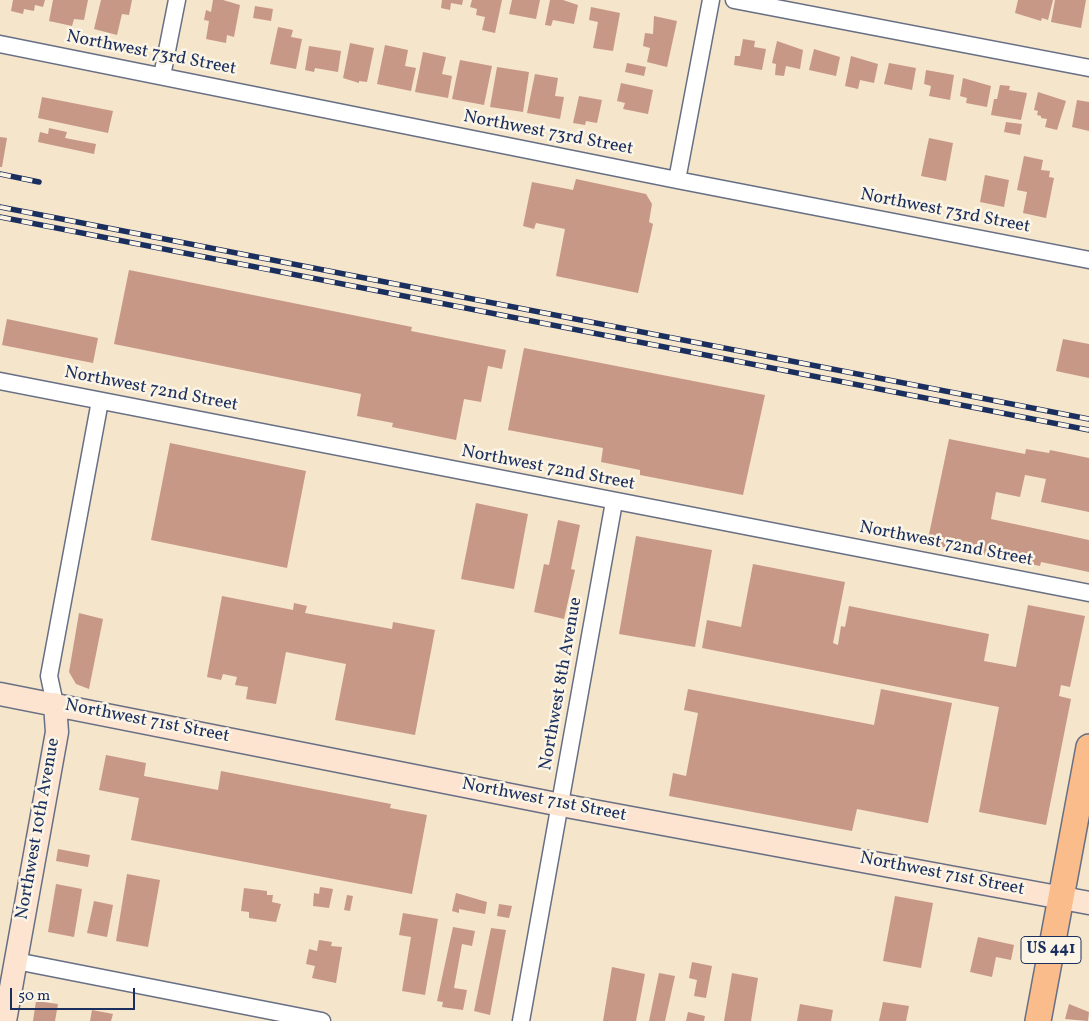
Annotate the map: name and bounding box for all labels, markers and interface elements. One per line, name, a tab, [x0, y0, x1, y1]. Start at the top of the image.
street label: Northwest 73rd Street	[64, 27, 238, 81]
street label: Northwest 73rd Street	[461, 107, 635, 161]
street label: Northwest 73rd Street	[858, 185, 1032, 239]
street label: Northwest 72nd Street	[62, 363, 240, 417]
street label: Northwest 72nd Street	[459, 442, 637, 496]
street label: Northwest 72nd Street	[857, 518, 1035, 572]
street label: Northwest 8th Avenue	[536, 596, 588, 772]
street label: Northwest 71st Street	[63, 695, 231, 749]
street label: Northwest 10th Avenue	[12, 737, 66, 921]
street label: Northwest 71st Street	[460, 774, 628, 828]
street label: Northwest 71st Street	[858, 848, 1026, 902]
road number: US 441	[1021, 936, 1081, 964]
scale bar	[12, 978, 138, 1010]
text: 50 m	[18, 986, 50, 1007]

